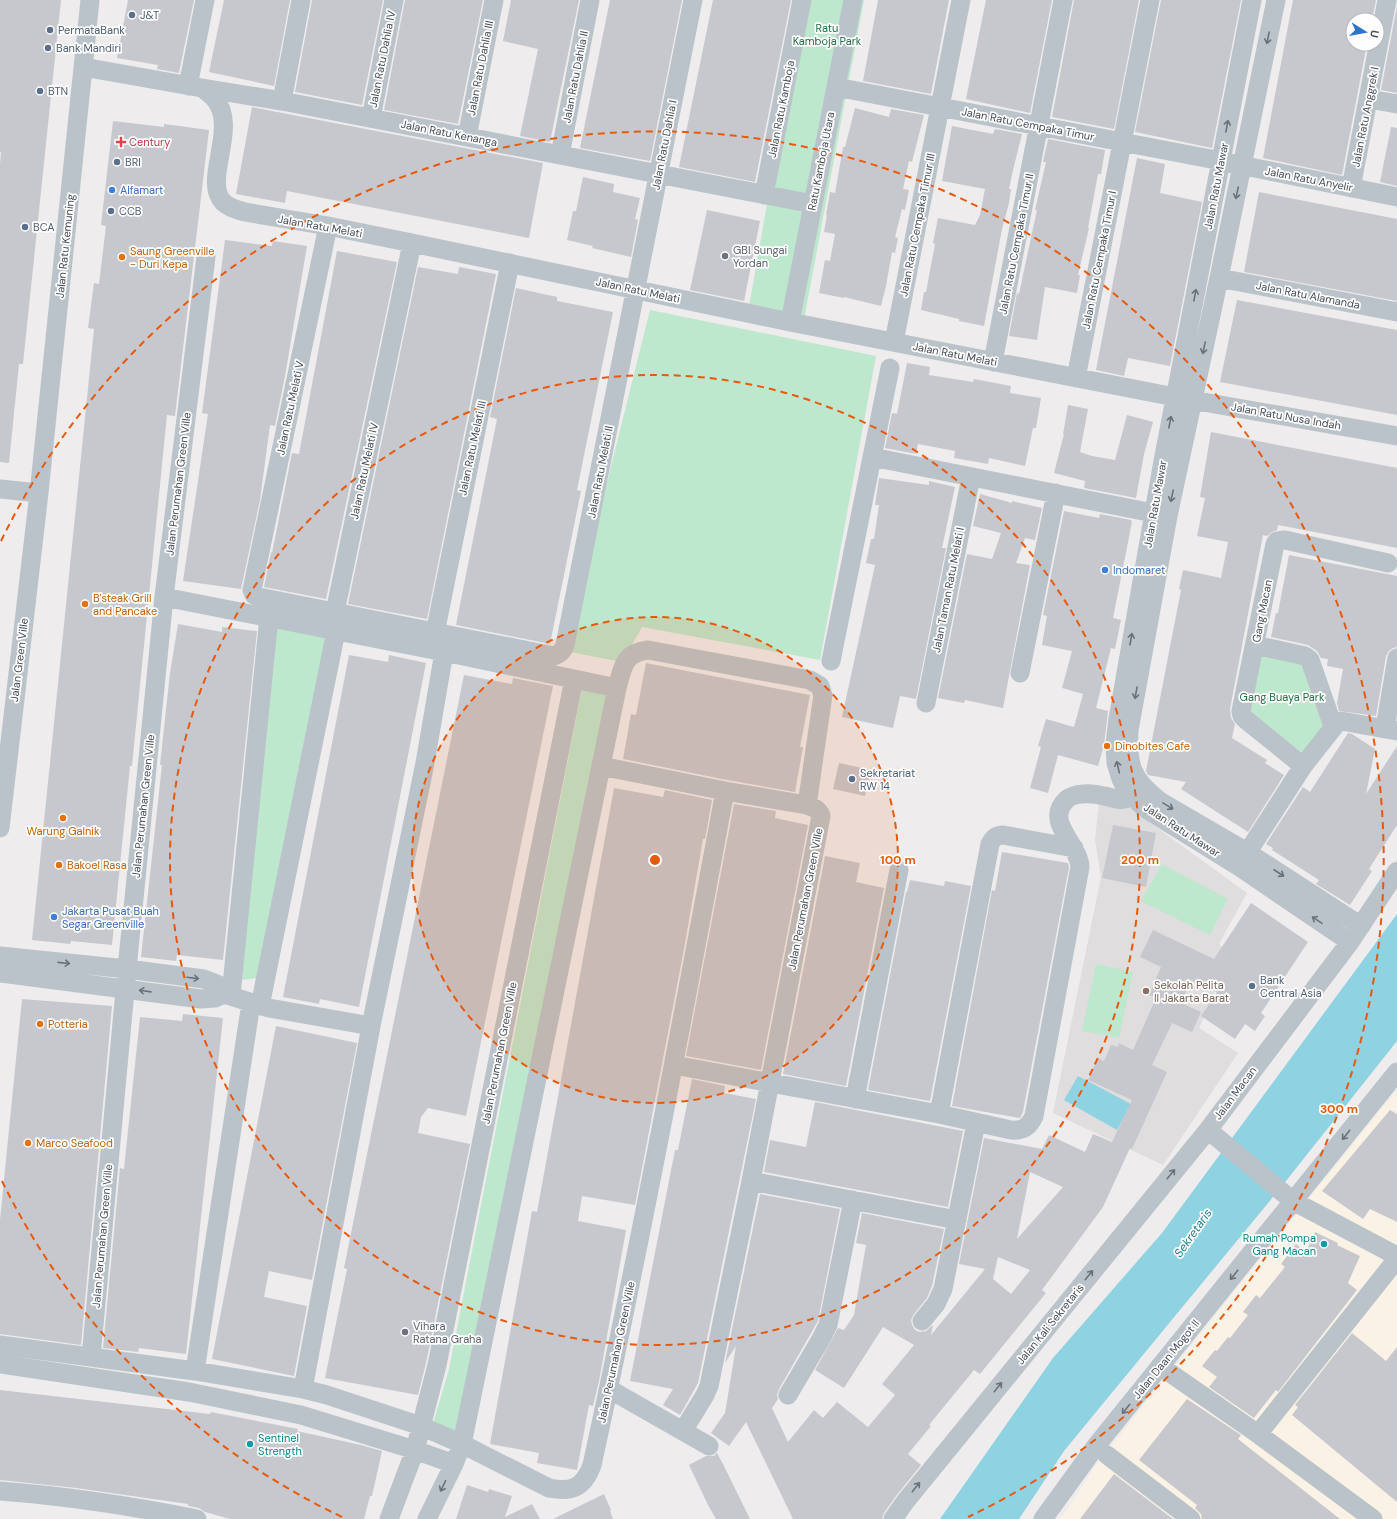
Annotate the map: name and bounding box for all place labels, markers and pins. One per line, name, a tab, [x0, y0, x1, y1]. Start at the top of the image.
place label: J&T	[140, 8, 159, 22]
marker: J&T	[127, 10, 137, 20]
place label: PermataBank	[58, 23, 125, 37]
marker: PermataBank	[45, 25, 55, 35]
place label: Bank Mandiri	[56, 41, 121, 55]
marker: Bank Mandiri	[43, 43, 53, 53]
place label: BTN	[48, 84, 68, 98]
marker: BTN	[35, 86, 45, 96]
place label: Century	[129, 135, 170, 149]
marker: Century	[116, 137, 126, 147]
place label: BRI	[125, 155, 141, 169]
marker: BRI	[112, 157, 122, 167]
place label: Alfamart	[120, 183, 163, 197]
marker: Alfamart	[107, 185, 117, 195]
place label: CCB	[119, 204, 142, 218]
marker: CCB	[106, 206, 116, 216]
place label: BCA	[33, 220, 55, 234]
marker: BCA	[20, 222, 30, 232]
place label: GBI Sungai Yordan	[733, 243, 787, 270]
place label: Saung Greenville - Duri Kepa	[130, 244, 215, 271]
marker: GBI Sungai Yordan	[720, 251, 730, 261]
marker: Saung Greenville - Duri Kepa	[117, 252, 127, 262]
place label: Indomaret	[1113, 563, 1165, 577]
marker: Indomaret	[1100, 565, 1110, 575]
place label: B'steak Grill and Pancake	[93, 591, 157, 618]
marker: B'steak Grill and Pancake	[80, 599, 90, 609]
place label: Dinobites Cafe	[1115, 739, 1190, 753]
marker: Dinobites Cafe	[1102, 741, 1112, 751]
place label: Sekretariat RW 14	[860, 766, 915, 793]
marker: Sekretariat RW 14	[847, 774, 857, 784]
marker: Warung Galnik	[58, 813, 68, 823]
place label: Warung Galnik	[26, 824, 100, 838]
centre of rings	[648, 853, 662, 867]
place label: Bakoel Rasa	[67, 858, 127, 872]
marker: Bakoel Rasa	[54, 860, 64, 870]
place label: Jakarta Pusat Buah Segar Greenville	[62, 904, 159, 931]
marker: Jakarta Pusat Buah Segar Greenville	[49, 912, 59, 922]
place label: Bank Central Asia	[1260, 973, 1322, 1000]
place label: Sekolah Pelita II Jakarta Barat	[1154, 978, 1229, 1005]
marker: Bank Central Asia	[1247, 981, 1257, 991]
marker: Sekolah Pelita II Jakarta Barat	[1141, 986, 1151, 996]
place label: Potteria	[48, 1017, 88, 1031]
marker: Potteria	[35, 1019, 45, 1029]
place label: Marco Seafood	[36, 1136, 113, 1150]
marker: Marco Seafood	[23, 1138, 33, 1148]
place label: Rumah Pompa Gang Macan	[1243, 1231, 1316, 1258]
marker: Rumah Pompa Gang Macan	[1319, 1239, 1329, 1249]
place label: Vihara Ratana Graha	[413, 1319, 481, 1346]
marker: Vihara Ratana Graha	[400, 1327, 410, 1337]
place label: Sentinel Strength	[258, 1431, 302, 1458]
marker: Sentinel Strength	[245, 1439, 255, 1449]

